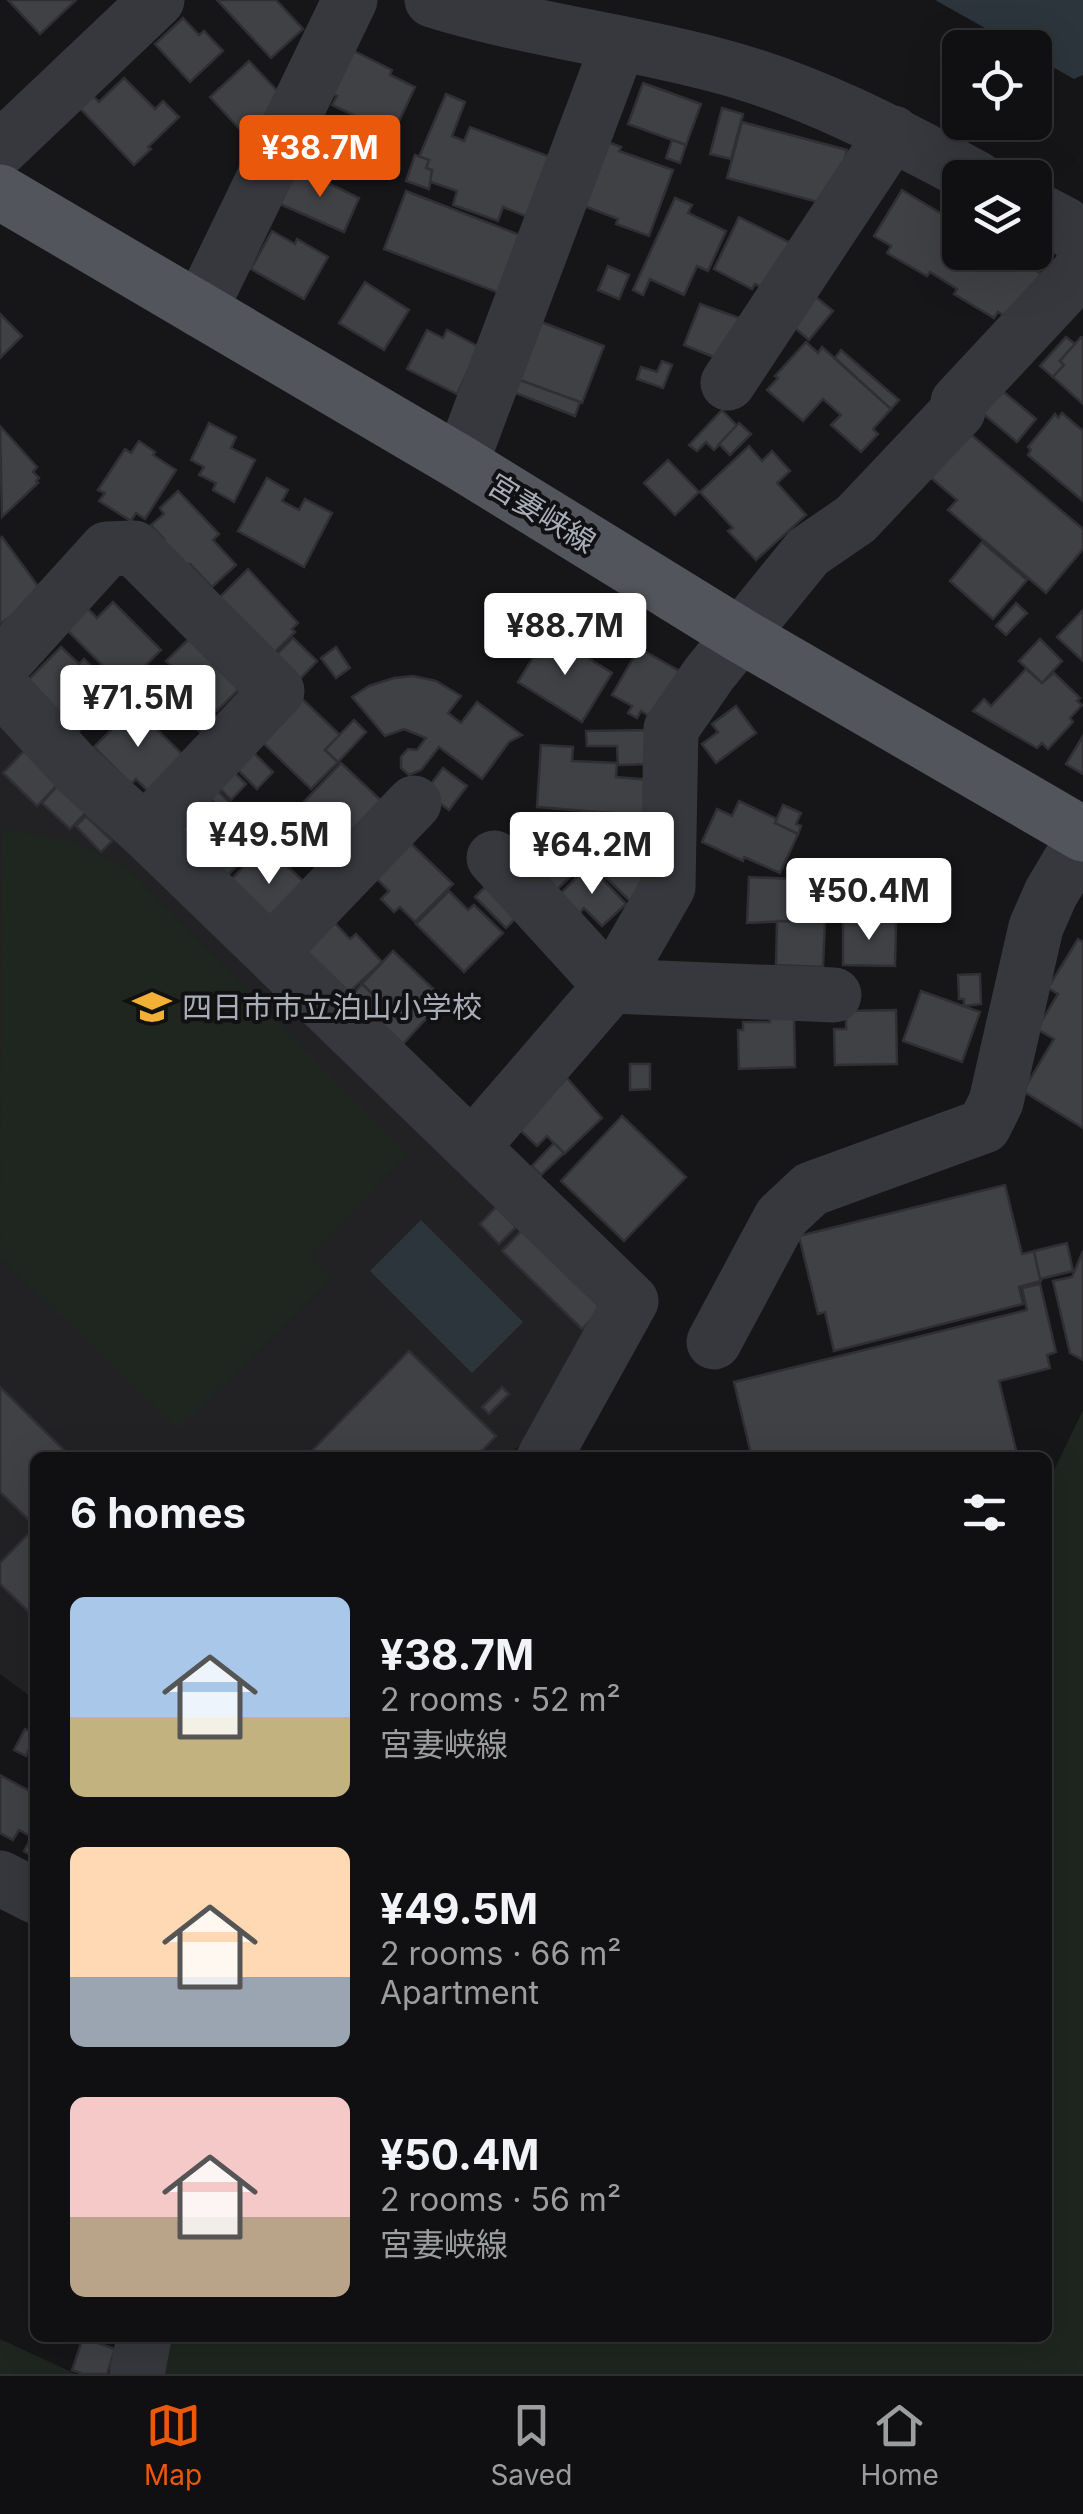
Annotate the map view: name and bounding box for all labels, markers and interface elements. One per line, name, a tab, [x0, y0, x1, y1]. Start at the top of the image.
map controls	[942, 30, 1052, 270]
button: locate	[942, 30, 1052, 140]
pin: ¥38.7M	[239, 115, 401, 200]
text: ¥38.7M	[261, 128, 379, 167]
button: layers	[942, 160, 1052, 270]
street label: 宮妻峡線	[482, 466, 602, 560]
pin: ¥88.7M	[484, 593, 646, 678]
text: ¥88.7M	[506, 606, 624, 645]
pin: ¥71.5M	[57, 665, 219, 750]
text: ¥71.5M	[82, 678, 194, 717]
pin: ¥49.5M	[188, 802, 350, 887]
pin: ¥64.2M	[511, 812, 673, 897]
text: ¥49.5M	[209, 815, 329, 854]
text: ¥64.2M	[532, 825, 652, 864]
pin: ¥50.4M	[788, 858, 950, 943]
text: ¥50.4M	[808, 871, 930, 910]
school or university icon: 四日市市立泊山小学校	[131, 986, 173, 1028]
place label: 四日市市立泊山小学校	[182, 989, 482, 1025]
icon: filters	[957, 1485, 1012, 1540]
text: 6 homes	[70, 1487, 246, 1538]
text: ¥38.7M	[380, 1629, 534, 1680]
icon: home	[150, 1637, 270, 1757]
text: 2 rooms · 52 m²	[380, 1680, 621, 1719]
text: 宮妻峡線	[380, 1725, 508, 1764]
text: ¥49.5M	[380, 1883, 538, 1934]
icon: home	[150, 1887, 270, 2007]
text: 2 rooms · 66 m²	[380, 1934, 621, 1973]
text: Apartment	[380, 1973, 539, 2012]
text: ¥50.4M	[380, 2129, 539, 2180]
icon: home	[150, 2137, 270, 2257]
text: 2 rooms · 56 m²	[380, 2180, 621, 2219]
text: 宮妻峡線	[380, 2225, 508, 2264]
tab: Map	[144, 2398, 202, 2492]
tab: Saved	[490, 2398, 572, 2492]
tab: Home	[860, 2398, 939, 2492]

